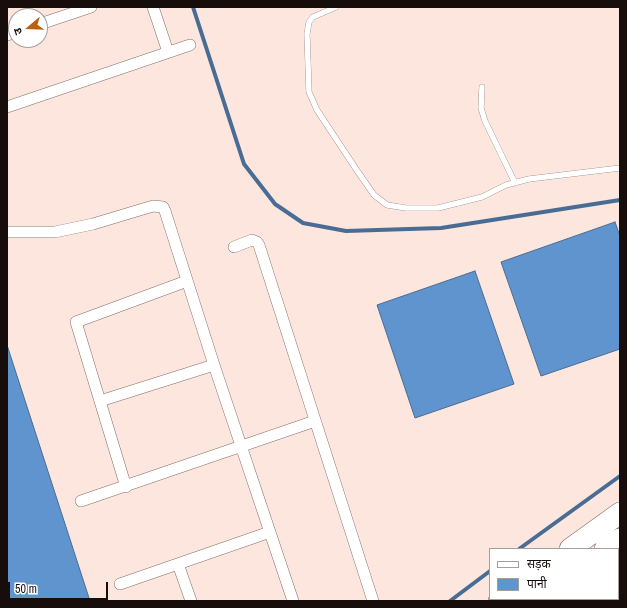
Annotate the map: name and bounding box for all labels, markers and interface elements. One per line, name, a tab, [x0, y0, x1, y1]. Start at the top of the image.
north arrow	[8, 8, 48, 48]
text: उ	[10, 26, 25, 37]
legend	[489, 548, 619, 600]
text: सड़क	[527, 556, 551, 572]
scale bar	[10, 574, 110, 600]
text: पानी	[527, 576, 547, 592]
text: 50 m	[15, 581, 37, 597]

